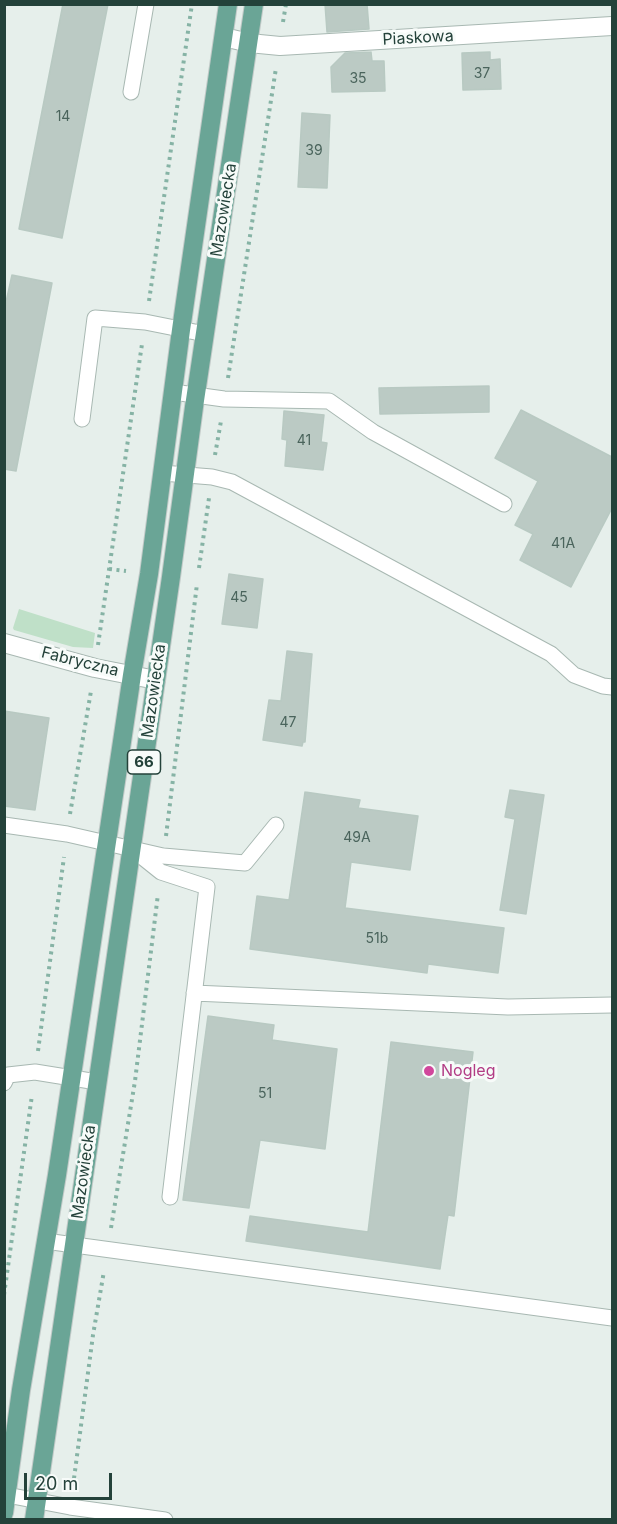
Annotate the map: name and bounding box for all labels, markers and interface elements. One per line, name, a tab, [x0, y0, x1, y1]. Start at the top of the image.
street label: Piaskowa	[382, 27, 454, 49]
house number: 37	[474, 66, 490, 82]
house number: 35	[349, 71, 367, 87]
house number: 14	[56, 109, 70, 125]
house number: 39	[305, 143, 323, 159]
street label: Mazowiecka	[207, 162, 241, 258]
house number: 41	[297, 433, 311, 449]
house number: 41A	[551, 536, 575, 552]
house number: 45	[230, 590, 248, 606]
street label: Fabryczna	[39, 643, 121, 681]
street label: Mazowiecka	[138, 643, 170, 739]
house number: 47	[280, 715, 296, 731]
road number: 66	[128, 750, 160, 774]
house number: 49A	[343, 830, 371, 846]
house number: 51b	[366, 931, 388, 947]
place label: Nogleg	[441, 1061, 495, 1081]
marker: Nogleg	[422, 1064, 436, 1078]
house number: 51	[258, 1086, 272, 1102]
street label: Mazowiecka	[68, 1124, 100, 1220]
scale bar	[27, 1461, 116, 1499]
text: 20 m	[35, 1473, 78, 1494]

